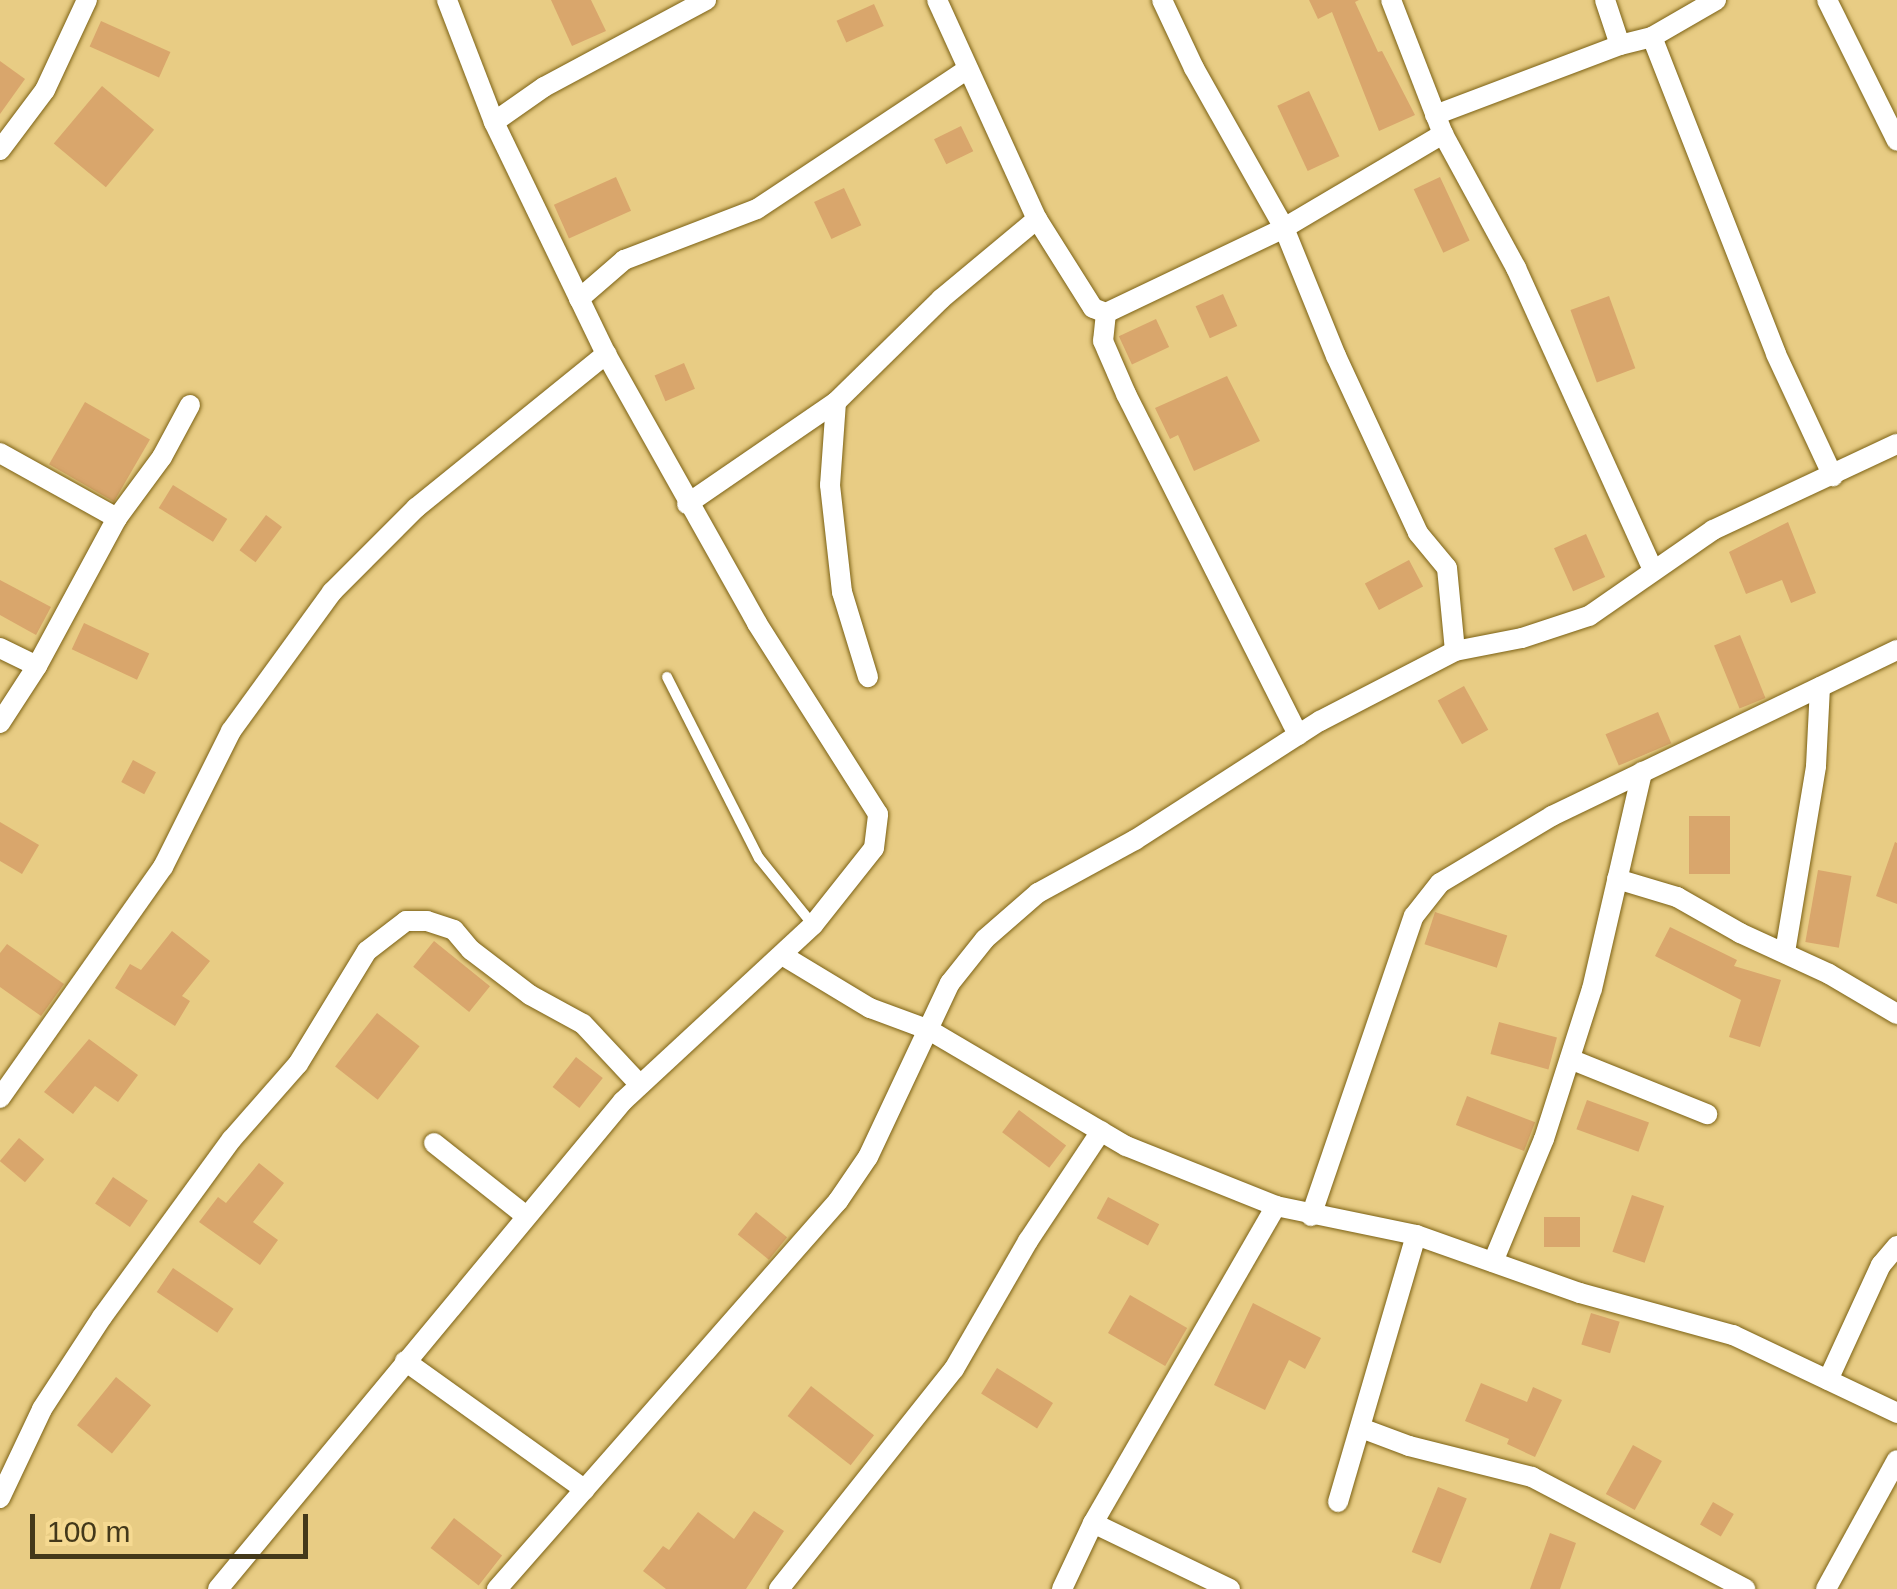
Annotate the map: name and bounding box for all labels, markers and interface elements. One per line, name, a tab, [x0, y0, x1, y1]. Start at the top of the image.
scale bar	[35, 1494, 312, 1556]
text: 100 m	[47, 1515, 130, 1548]

